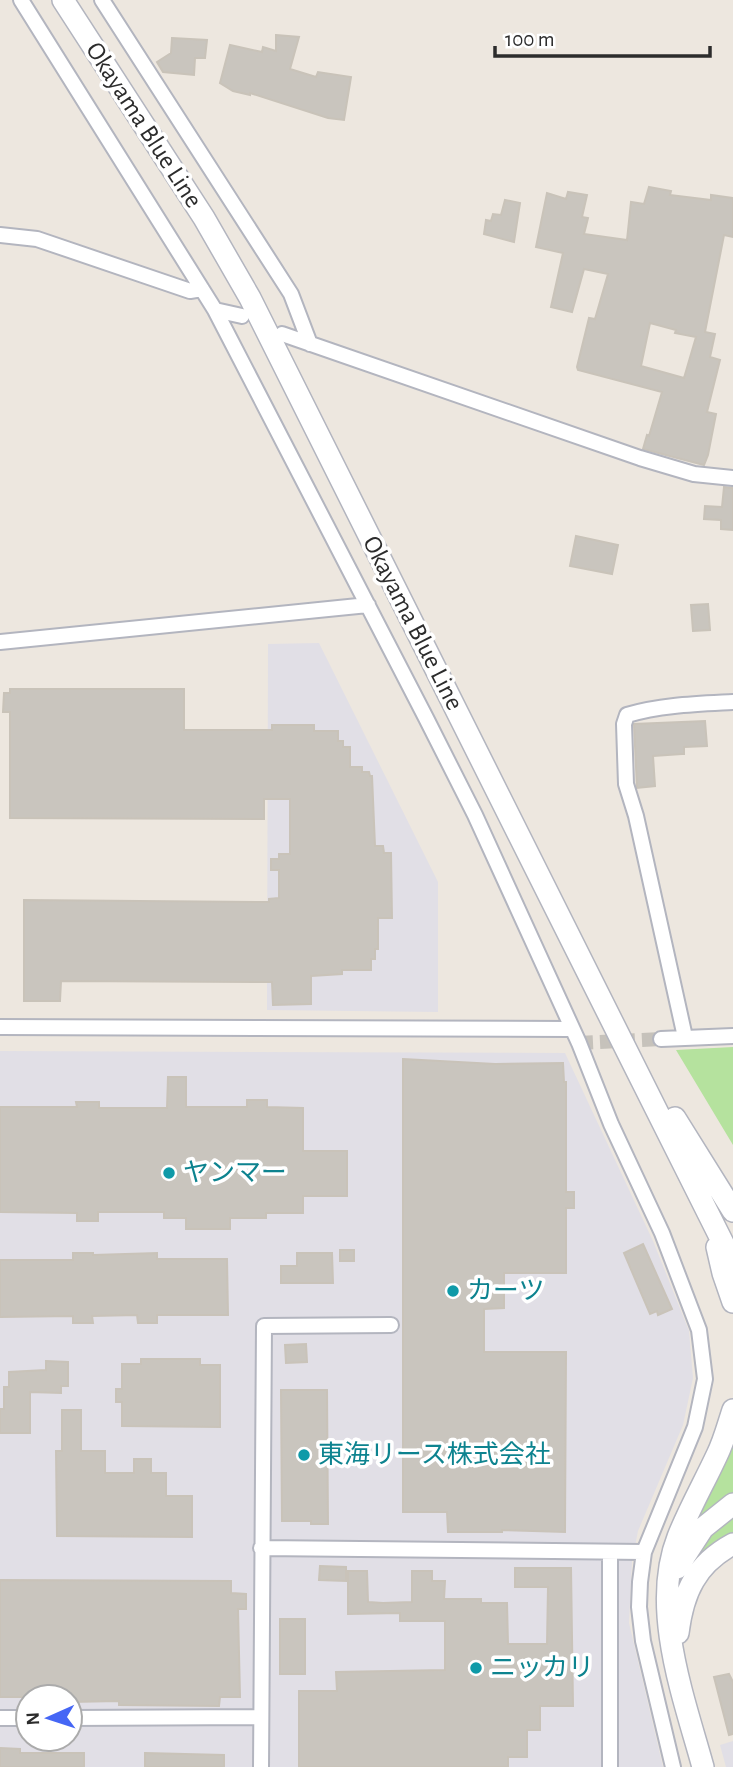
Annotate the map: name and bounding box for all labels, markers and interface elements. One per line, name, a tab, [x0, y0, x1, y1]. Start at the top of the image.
scale bar	[495, 14, 710, 58]
text: 100 m	[505, 29, 555, 50]
street label: Okayama Blue Line	[81, 38, 207, 212]
street label: Okayama Blue Line	[358, 532, 468, 714]
place label: ヤンマー	[183, 1160, 287, 1186]
marker: ヤンマー	[161, 1165, 177, 1181]
place label: カーツ	[467, 1278, 544, 1304]
marker: カーツ	[445, 1283, 461, 1299]
place label: 東海リース株式会社	[318, 1441, 551, 1468]
marker: 東海リース株式会社	[296, 1447, 312, 1463]
place label: ニッカリ	[490, 1655, 594, 1681]
marker: ニッカリ	[468, 1660, 484, 1676]
north arrow	[14, 1683, 84, 1753]
text: N	[24, 1712, 43, 1726]

